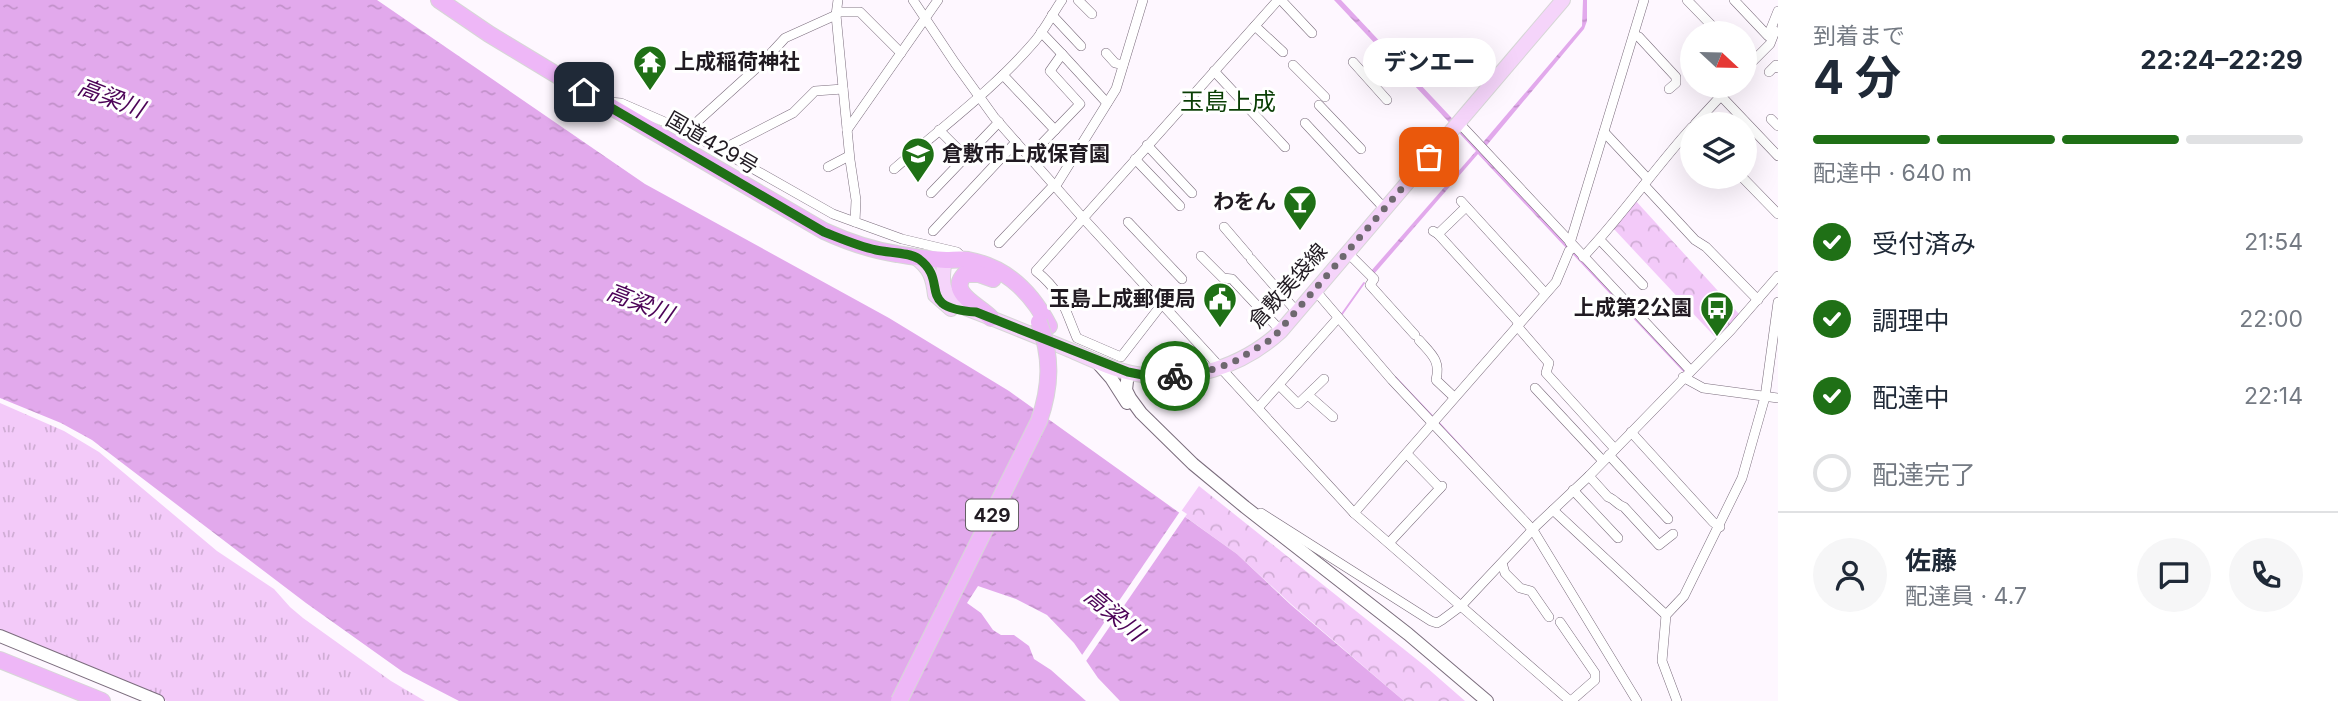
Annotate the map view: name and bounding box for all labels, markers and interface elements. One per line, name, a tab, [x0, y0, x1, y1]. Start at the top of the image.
north arrow	[1680, 21, 1757, 98]
map controls	[1680, 21, 1757, 189]
text: 到着まで	[1813, 22, 1905, 50]
callout: デンエー	[1362, 38, 1496, 87]
temple icon: 上成稲荷神社	[631, 43, 669, 92]
text: 22:24–22:29	[2140, 44, 2303, 75]
text: デンエー	[1384, 48, 1476, 76]
place label: 上成稲荷神社	[674, 49, 800, 74]
text: 4 分	[1813, 49, 1901, 105]
pin	[554, 62, 614, 122]
water label: 高梁川	[74, 73, 151, 125]
icon: home	[565, 73, 603, 111]
district label: 玉島上成	[1180, 87, 1276, 116]
street label: 国道429号	[662, 106, 763, 179]
button: layers	[1680, 112, 1757, 189]
pin	[1399, 127, 1459, 187]
school or university icon: 倉敷市上成保育園	[899, 135, 937, 184]
icon: bag	[1410, 138, 1448, 176]
place label: 倉敷市上成保育園	[942, 141, 1110, 166]
text: 配達中 · 640 m	[1813, 159, 1972, 187]
bar icon: わをん	[1281, 183, 1319, 232]
place label: わをん	[1213, 189, 1276, 214]
icon: check	[1813, 223, 1851, 261]
text: 受付済み	[1872, 228, 1976, 259]
text: 21:54	[2244, 228, 2303, 256]
street label: 倉敷美袋線	[1243, 238, 1332, 333]
water label: 高梁川	[603, 278, 680, 330]
public building icon: 玉島上成郵便局	[1201, 280, 1239, 329]
place label: 玉島上成郵便局	[1049, 286, 1196, 311]
bus stop icon: 上成第2公園	[1698, 289, 1736, 338]
place label: 上成第2公園	[1574, 295, 1692, 320]
icon: check	[1813, 300, 1851, 338]
text: 調理中	[1872, 305, 1950, 336]
text: 22:00	[2239, 305, 2303, 333]
courier	[1140, 341, 1210, 411]
icon: bike	[1156, 357, 1194, 395]
icon: check	[1813, 377, 1851, 415]
text: 配達中	[1872, 382, 1950, 413]
text: 22:14	[2244, 382, 2303, 410]
text: 配達完了	[1872, 459, 1976, 490]
road number: 429	[966, 500, 1018, 530]
button: person	[1813, 538, 1887, 612]
button: chat	[2137, 538, 2211, 612]
button: phone	[2229, 538, 2303, 612]
text: 佐藤	[1905, 545, 1957, 576]
water label: 高梁川	[1079, 581, 1152, 649]
text: 配達員 · 4.7	[1905, 582, 2027, 610]

